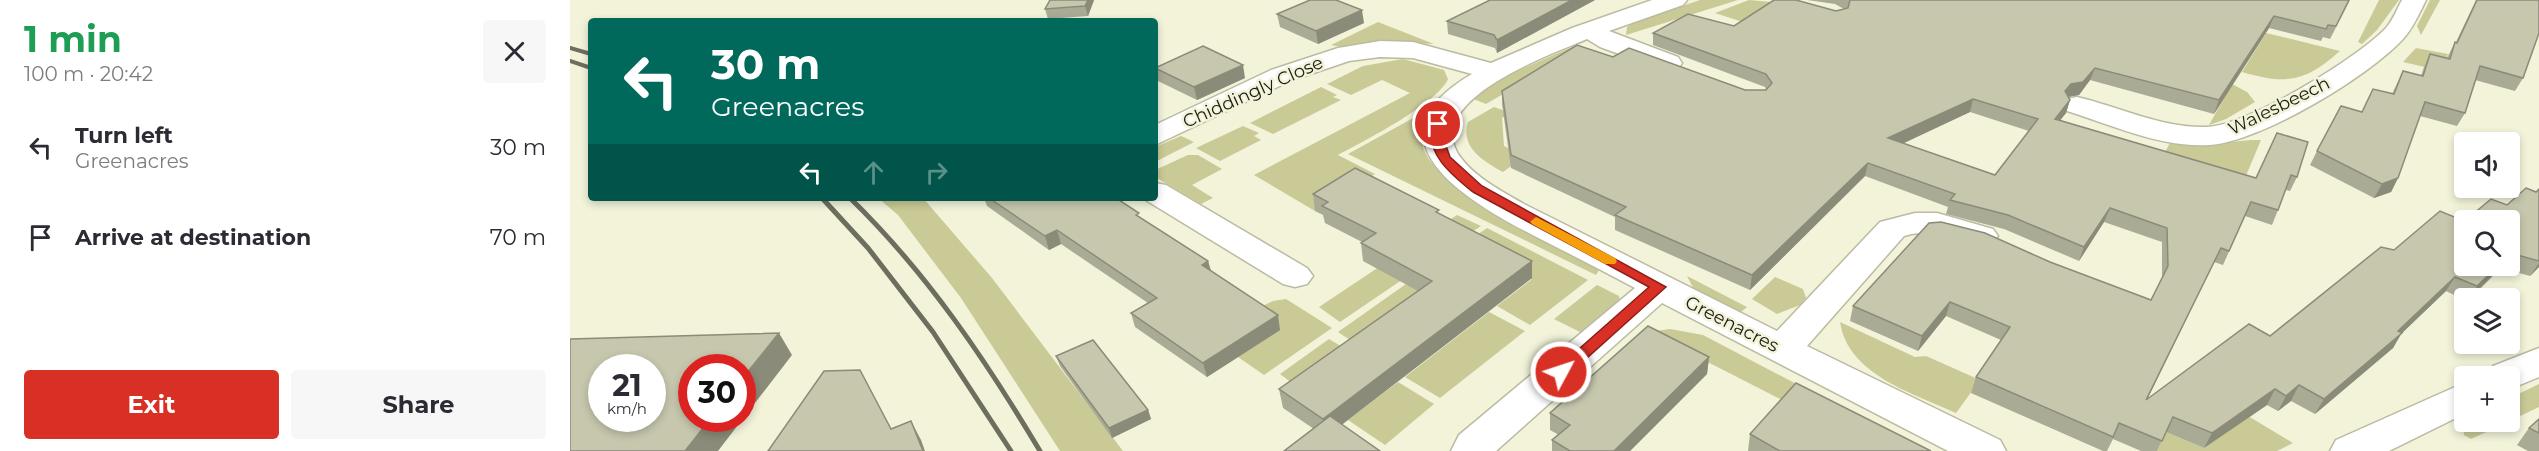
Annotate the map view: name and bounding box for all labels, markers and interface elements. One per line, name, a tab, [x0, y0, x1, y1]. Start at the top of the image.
text: 1 min	[24, 17, 122, 61]
button: close	[483, 20, 546, 83]
text: 30 m	[711, 38, 820, 90]
icon: left	[612, 42, 690, 120]
street label: Chiddingly Close	[1179, 51, 1327, 133]
text: 100 m · 20:42	[24, 62, 153, 86]
street label: Walesbeech	[2225, 72, 2333, 140]
text: Greenacres	[711, 90, 864, 123]
pin	[1412, 98, 1463, 149]
icon: arrive	[1421, 107, 1454, 140]
text: Turn left	[75, 122, 173, 149]
icon: left	[24, 131, 57, 164]
map controls	[2454, 132, 2520, 432]
button: sound	[2454, 132, 2520, 198]
text: 30 m	[490, 134, 546, 161]
text: Greenacres	[75, 149, 189, 173]
icon: left	[794, 156, 827, 189]
icon: ahead	[857, 156, 890, 189]
icon: right	[920, 156, 953, 189]
button: search	[2454, 210, 2520, 276]
icon: arrive	[24, 221, 57, 254]
text: Arrive at destination	[75, 224, 311, 251]
text: 70 m	[490, 224, 546, 251]
button: layers	[2454, 288, 2520, 354]
street label: Greenacres	[1681, 291, 1783, 357]
position arrow	[1529, 340, 1593, 404]
speed limit sign: 30	[678, 354, 756, 432]
button: +	[2454, 366, 2520, 432]
text: 21	[612, 367, 642, 404]
button: Exit	[24, 370, 279, 439]
button: Share	[291, 370, 546, 439]
text: km/h	[607, 399, 647, 418]

